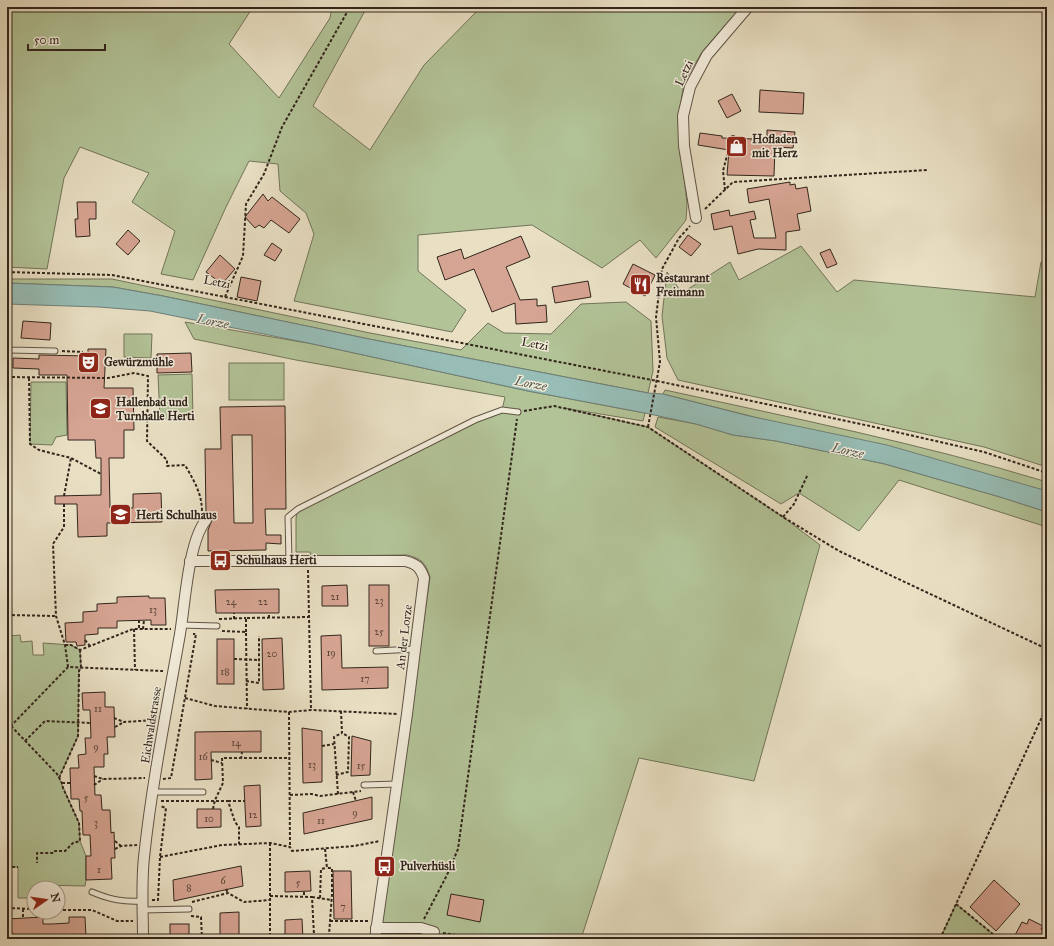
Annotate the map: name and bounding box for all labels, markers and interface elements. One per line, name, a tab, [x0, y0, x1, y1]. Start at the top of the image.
scale bar	[28, 26, 105, 52]
text: 50 m	[34, 33, 59, 47]
street label: Letzi	[672, 57, 696, 88]
place label: Hofladen mit Herz	[751, 132, 798, 160]
shop icon: Hofladen mit Herz	[723, 133, 749, 159]
place label: Restaurant Freimann	[656, 271, 710, 299]
restaurant icon: Restaurant Freimann	[627, 272, 653, 298]
street label: Letzi	[202, 273, 232, 292]
water label: Lorze	[195, 311, 231, 333]
street label: Letzi	[520, 335, 550, 354]
theatre icon: Gewürzmühle	[76, 349, 102, 375]
place label: Gewürzmühle	[104, 355, 173, 369]
water label: Lorze	[513, 373, 549, 395]
place label: Hallenbad und Turnhalle Herti	[115, 395, 195, 423]
school or university icon: Hallenbad und Turnhalle Herti	[88, 396, 114, 422]
water label: Lorze	[829, 440, 866, 462]
school or university icon: Herti Schulhaus	[107, 502, 133, 528]
place label: Herti Schulhaus	[136, 508, 217, 522]
bus stop icon: Schulhaus Herti	[208, 547, 234, 573]
place label: Schulhaus Herti	[236, 553, 317, 567]
house number: 21	[331, 591, 339, 603]
house number: 23	[375, 595, 383, 607]
house number: 24	[226, 596, 237, 608]
house number: 22	[258, 596, 268, 608]
house number: 13	[149, 604, 157, 616]
street label: An der Lorze	[393, 604, 415, 671]
house number: 25	[374, 626, 384, 638]
house number: 19	[326, 647, 336, 659]
house number: 20	[267, 648, 278, 660]
house number: 18	[220, 666, 230, 678]
house number: 17	[360, 673, 370, 685]
street label: Eichwaldstrasse	[138, 686, 164, 764]
house number: 11	[94, 703, 102, 715]
house number: 14	[231, 737, 241, 749]
house number: 9	[93, 741, 99, 753]
house number: 16	[198, 751, 208, 763]
house number: 13	[308, 759, 316, 771]
house number: 15	[357, 760, 366, 772]
house number: 5	[84, 792, 89, 804]
house number: 9	[352, 807, 358, 819]
house number: 12	[249, 809, 258, 821]
house number: 10	[204, 813, 214, 825]
house number: 11	[317, 815, 325, 827]
house number: 3	[94, 817, 98, 829]
bus stop icon: Pulverhüsli	[371, 853, 397, 879]
place label: Pulverhüsli	[400, 859, 456, 873]
house number: 1	[97, 864, 101, 876]
house number: 6	[220, 875, 226, 887]
house number: 5	[296, 877, 301, 889]
north arrow	[26, 880, 66, 920]
house number: 8	[186, 882, 192, 894]
text: N	[48, 892, 63, 905]
house number: 7	[340, 901, 346, 913]

